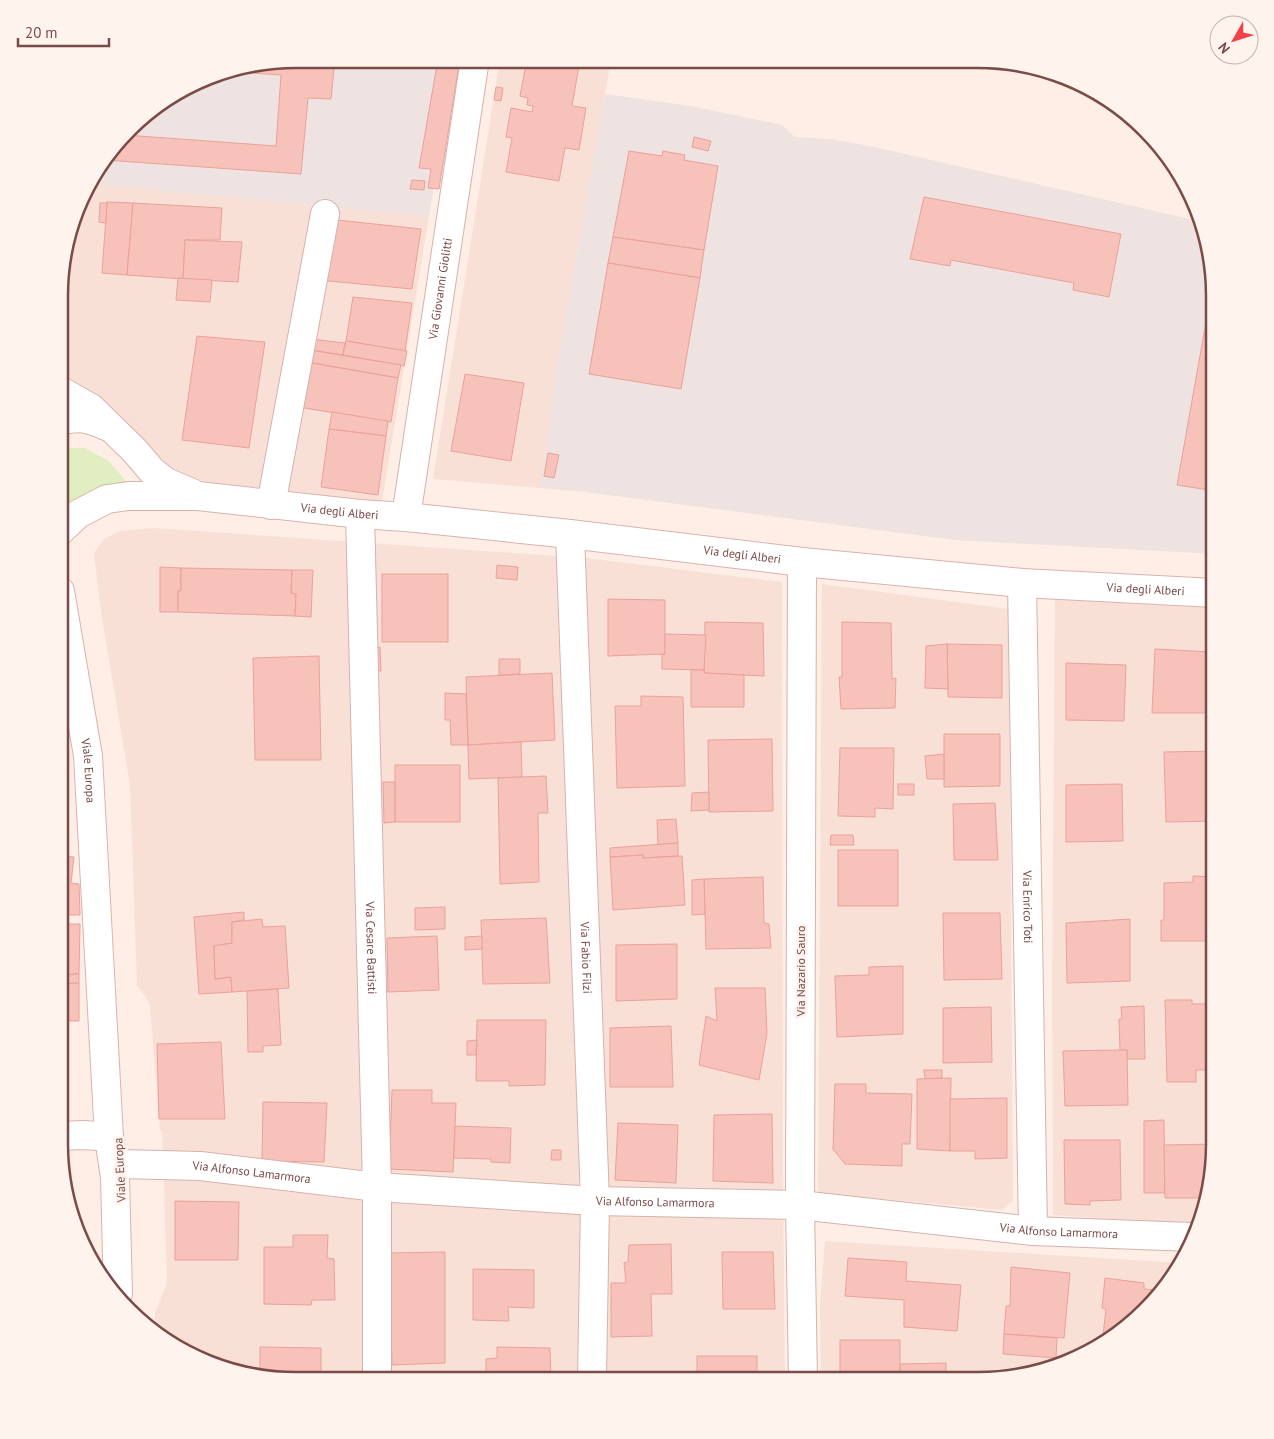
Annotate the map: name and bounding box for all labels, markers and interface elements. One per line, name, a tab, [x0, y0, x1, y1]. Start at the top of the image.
scale bar	[18, 15, 109, 47]
north arrow	[1209, 15, 1259, 65]
text: 20 m	[25, 23, 58, 42]
text: N	[1214, 39, 1234, 57]
street label: Via Giovanni Giolitti	[425, 237, 455, 341]
street label: Via degli Alberi	[299, 499, 379, 522]
street label: Via degli Alberi	[702, 542, 782, 566]
street label: Via degli Alberi	[1105, 579, 1185, 598]
street label: Viale Europa	[78, 736, 99, 803]
street label: Via Enrico Toti	[1020, 869, 1036, 943]
street label: Via Cesare Battisti	[363, 900, 380, 994]
street label: Via Fabio Filzi	[577, 920, 595, 994]
street label: Via Nazario Sauro	[793, 926, 808, 1017]
street label: Viale Europa	[110, 1137, 129, 1204]
street label: Via Alfonso Lamarmora	[191, 1158, 312, 1186]
street label: Via Alfonso Lamarmora	[595, 1193, 715, 1210]
street label: Via Alfonso Lamarmora	[998, 1219, 1118, 1241]

